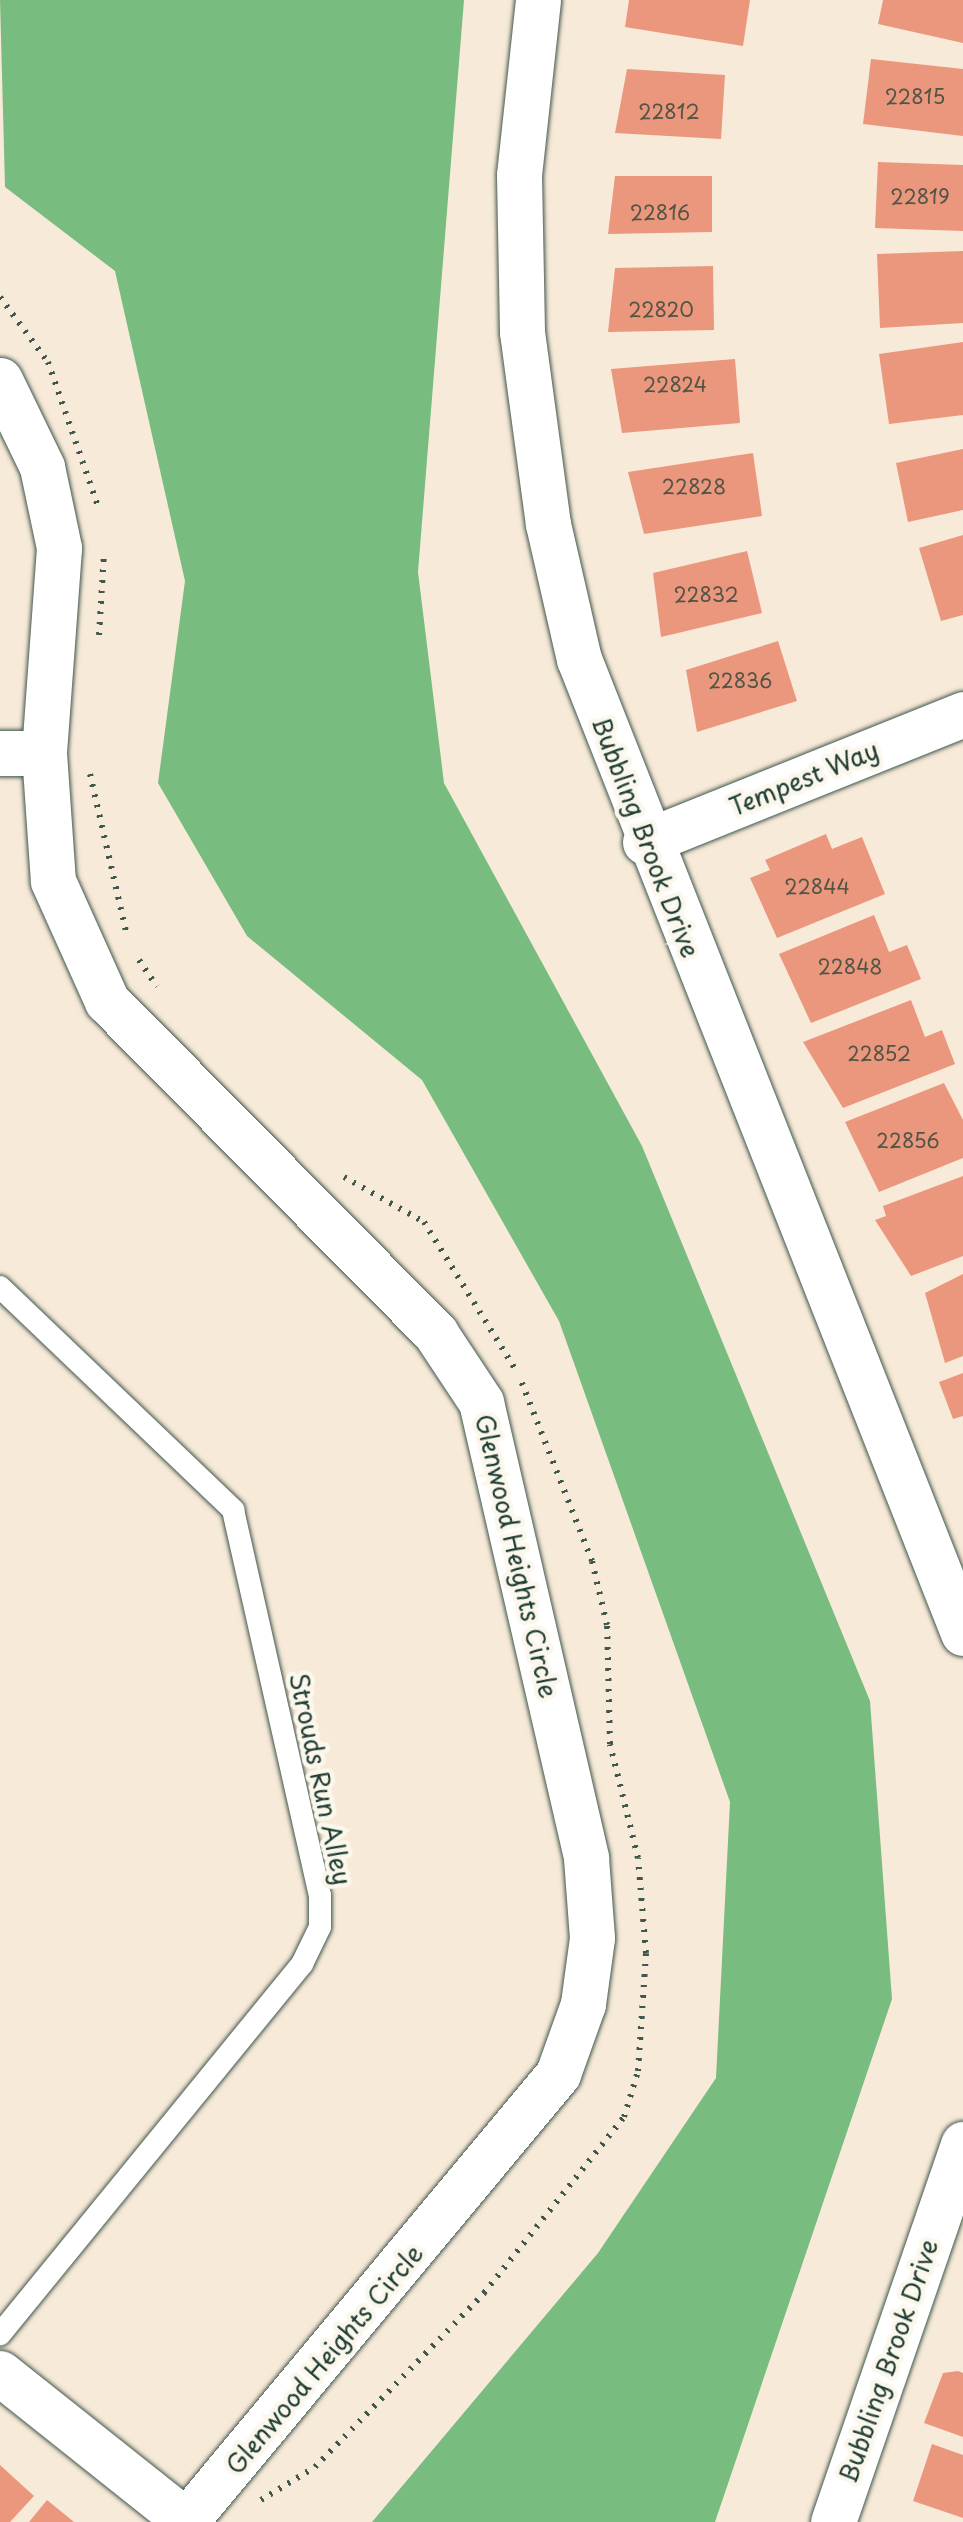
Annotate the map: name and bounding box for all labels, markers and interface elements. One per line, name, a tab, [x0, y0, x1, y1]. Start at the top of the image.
house number: 22815	[885, 84, 945, 108]
house number: 22812	[638, 99, 700, 123]
house number: 22819	[890, 184, 950, 208]
house number: 22816	[630, 200, 690, 224]
house number: 22820	[628, 297, 694, 321]
house number: 22824	[643, 372, 707, 396]
house number: 22828	[662, 474, 726, 498]
house number: 22832	[673, 582, 739, 606]
house number: 22836	[708, 668, 772, 692]
street label: Bubbling Brook Drive	[586, 712, 706, 962]
street label: Tempest Way	[725, 734, 883, 822]
house number: 22844	[784, 874, 850, 898]
house number: 22848	[818, 954, 882, 978]
house number: 22852	[847, 1041, 911, 1065]
house number: 22856	[876, 1128, 940, 1152]
street label: Glenwood Heights Circle	[469, 1410, 565, 1702]
street label: Strouds Run Alley	[284, 1669, 358, 1889]
street label: Bubbling Brook Drive	[832, 2234, 944, 2488]
street label: Glenwood Heights Circle	[218, 2237, 430, 2481]

